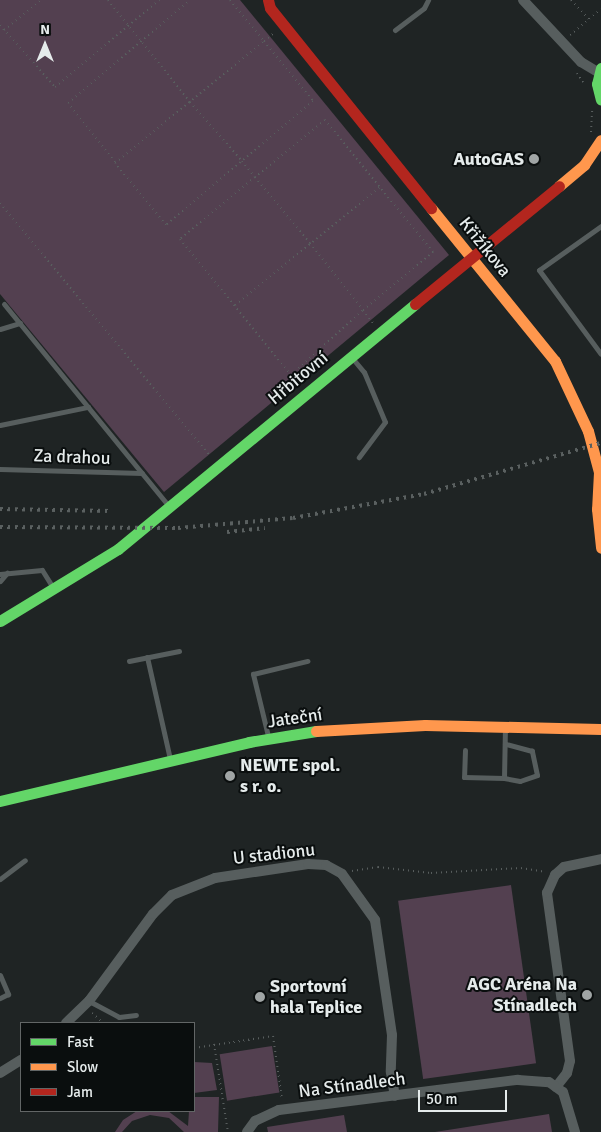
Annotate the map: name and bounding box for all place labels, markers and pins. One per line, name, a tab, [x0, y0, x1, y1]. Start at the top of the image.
place label: AutoGAS	[454, 148, 524, 170]
marker: AutoGAS	[528, 153, 540, 165]
place label: NEWTE spol. s r. o.	[240, 755, 340, 798]
marker: NEWTE spol. s r. o.	[224, 770, 236, 782]
place label: AGC Aréna Na Stínadlech	[467, 974, 577, 1016]
place label: Sportovní hala Teplice	[270, 976, 362, 1019]
marker: AGC Aréna Na Stínadlech	[581, 989, 593, 1001]
marker: Sportovní hala Teplice	[254, 991, 266, 1003]

